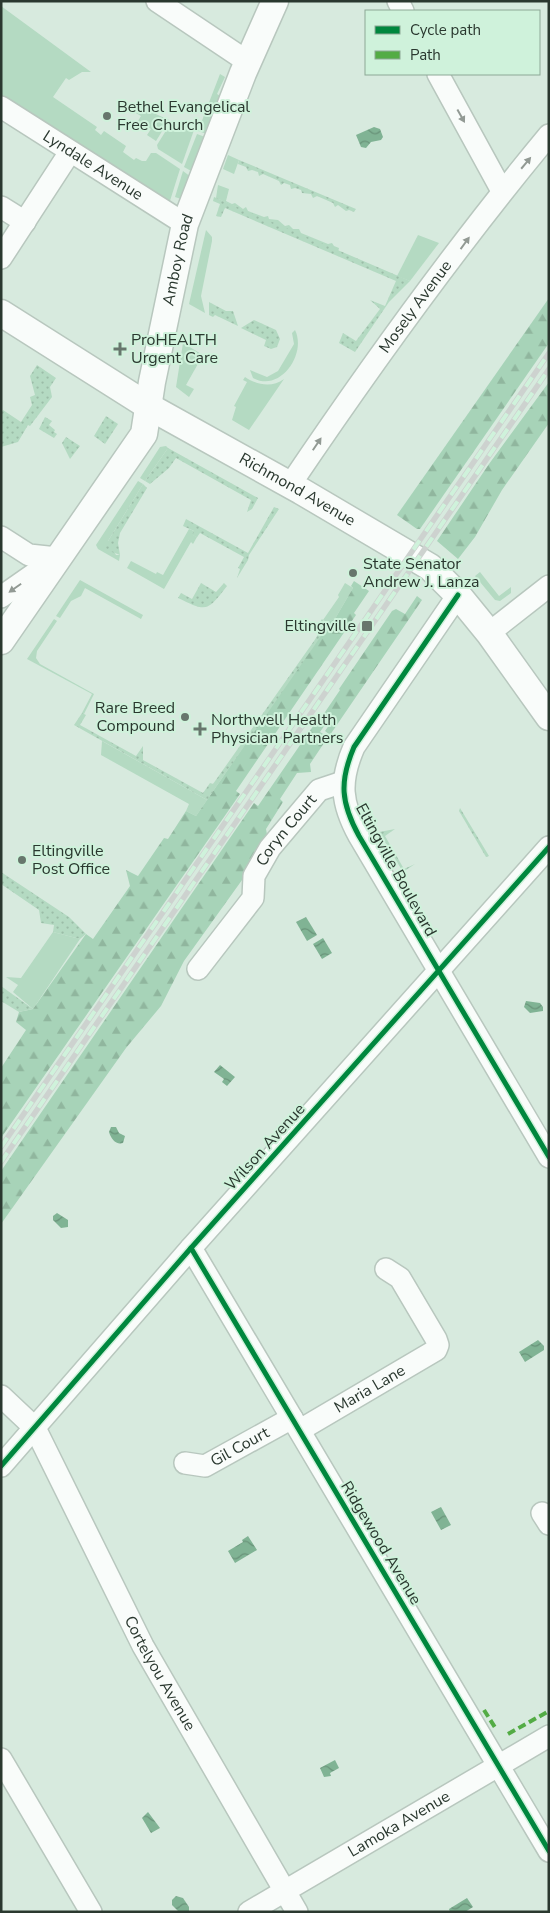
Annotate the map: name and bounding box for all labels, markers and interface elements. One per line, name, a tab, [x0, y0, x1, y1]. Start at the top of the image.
legend	[365, 10, 540, 75]
text: Cycle path	[410, 20, 481, 40]
text: Path	[410, 45, 441, 65]
place label: Bethel Evangelical Free Church	[117, 96, 250, 136]
marker: Bethel Evangelical Free Church	[101, 110, 113, 122]
one-way arrow	[457, 110, 466, 123]
street label: Lyndale Avenue	[39, 125, 147, 206]
one-way arrow	[520, 157, 531, 170]
street label: Amboy Road	[157, 211, 199, 308]
one-way arrow	[459, 237, 470, 250]
street label: Mosely Avenue	[374, 256, 457, 358]
place label: ProHEALTH Urgent Care	[131, 329, 218, 369]
marker: ProHEALTH Urgent Care	[113, 342, 127, 356]
one-way arrow	[312, 438, 322, 451]
street label: Richmond Avenue	[235, 448, 359, 532]
place label: State Senator Andrew J. Lanza	[363, 553, 479, 593]
marker: State Senator Andrew J. Lanza	[347, 567, 359, 579]
one-way arrow	[8, 583, 22, 593]
place label: Eltingville	[284, 615, 356, 637]
marker: Eltingville	[360, 619, 374, 633]
place label: Rare Breed Compound	[95, 697, 175, 737]
place label: Northwell Health Physician Partners	[211, 709, 343, 749]
marker: Rare Breed Compound	[179, 711, 191, 723]
marker: Northwell Health Physician Partners	[193, 722, 207, 736]
street label: Coryn Court	[251, 789, 322, 870]
street label: Eltingville Boulevard	[350, 800, 442, 940]
place label: Eltingville Post Office	[32, 840, 110, 880]
marker: Eltingville Post Office	[16, 854, 28, 866]
street label: Wilson Avenue	[220, 1099, 310, 1195]
street label: Maria Lane	[330, 1359, 409, 1418]
street label: Gil Court	[206, 1421, 274, 1472]
street label: Ridgewood Avenue	[335, 1477, 427, 1609]
street label: Cortelyou Avenue	[119, 1612, 201, 1735]
street label: Lamoka Avenue	[344, 1785, 454, 1862]

